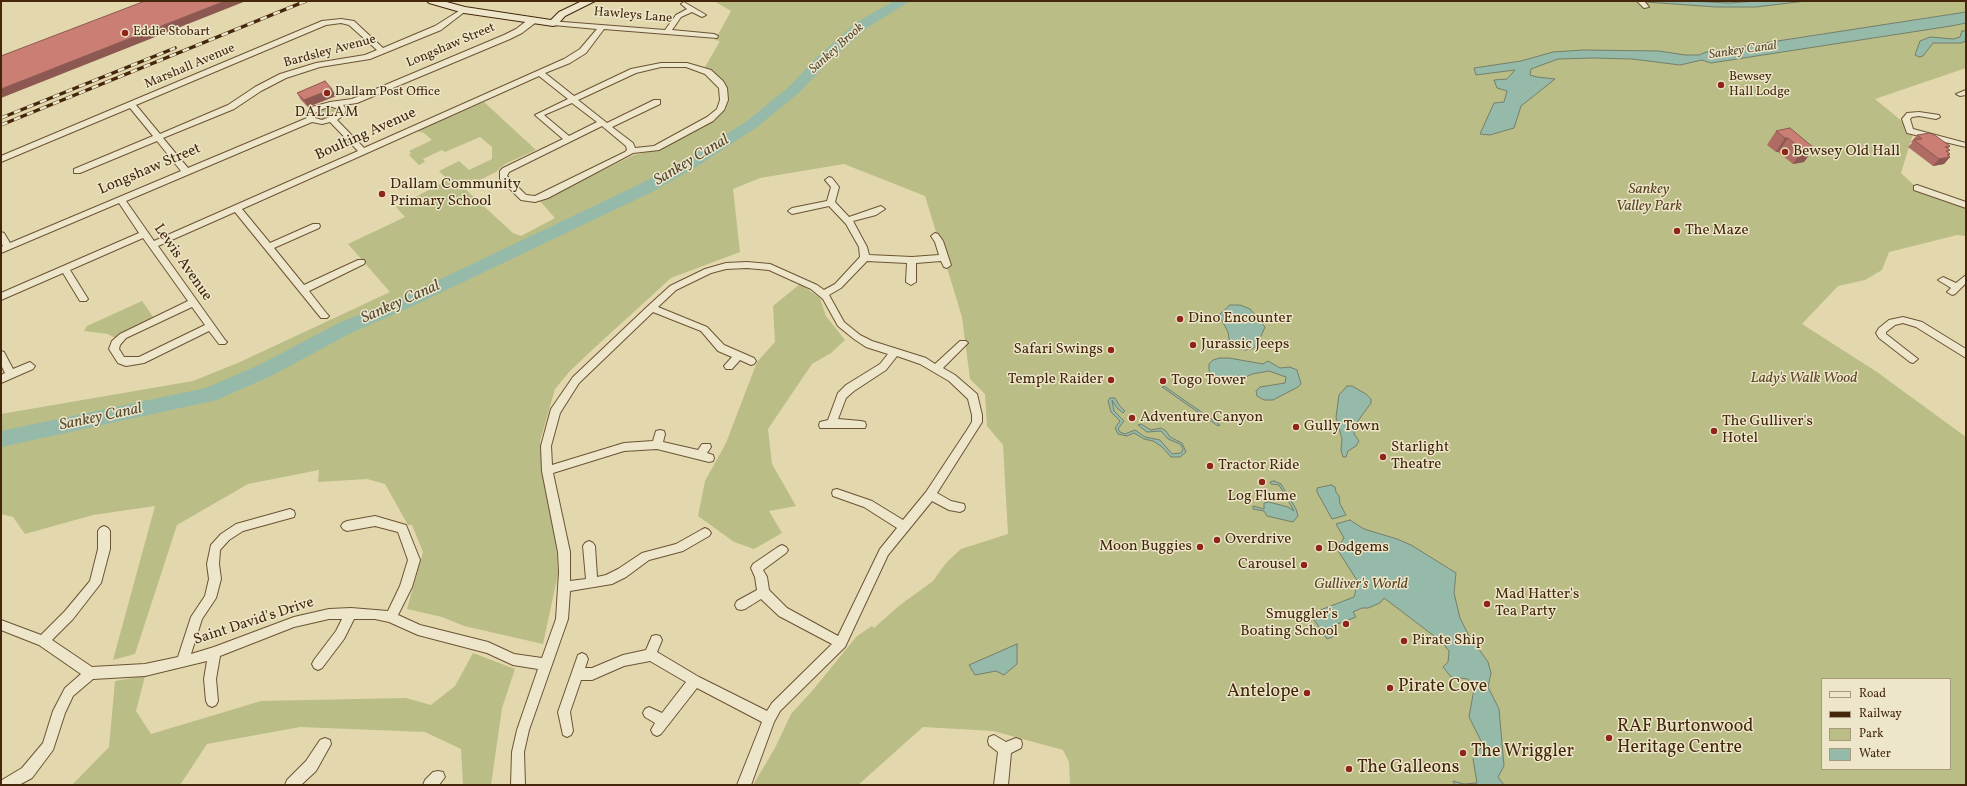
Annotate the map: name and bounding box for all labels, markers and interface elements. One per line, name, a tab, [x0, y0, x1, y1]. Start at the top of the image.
street label: Hawleys Lane	[593, 5, 673, 27]
street label: Longshaw Street	[404, 20, 498, 72]
water label: Sankey Brook	[807, 20, 867, 78]
place label: Eddie Stobart	[133, 25, 210, 41]
marker: Eddie Stobart	[120, 28, 130, 38]
street label: Bardsley Avenue	[282, 32, 378, 72]
water label: Sankey Canal	[1708, 39, 1778, 63]
street label: Marshall Avenue	[142, 41, 238, 93]
place label: Bewsey Hall Lodge	[1729, 70, 1790, 101]
marker: Bewsey Hall Lodge	[1716, 80, 1726, 90]
place label: Dallam Post Office	[335, 85, 440, 101]
marker: Dallam Post Office	[322, 88, 332, 98]
district label: DALLAM	[295, 105, 359, 121]
street label: Boulting Avenue	[313, 105, 419, 165]
water label: Sankey Canal	[651, 131, 733, 191]
street label: Longshaw Street	[96, 140, 204, 200]
place label: Bewsey Old Hall	[1793, 143, 1900, 161]
marker: Bewsey Old Hall	[1780, 147, 1790, 157]
place label: Dallam Community Primary School	[390, 176, 521, 211]
park label: Sankey Valley Park	[1616, 181, 1682, 216]
marker: Dallam Community Primary School	[377, 189, 387, 199]
street label: Lewis Avenue	[149, 221, 215, 305]
place label: The Maze	[1685, 222, 1749, 240]
marker: The Maze	[1672, 226, 1682, 236]
water label: Sankey Canal	[359, 277, 443, 329]
place label: Dino Encounter	[1188, 310, 1292, 328]
marker: Dino Encounter	[1175, 314, 1185, 324]
place label: Jurassic Jeeps	[1201, 336, 1289, 354]
marker: Jurassic Jeeps	[1188, 340, 1198, 350]
place label: Safari Swings	[1013, 341, 1103, 359]
marker: Safari Swings	[1106, 345, 1116, 355]
park label: Lady's Walk Wood	[1751, 370, 1857, 388]
place label: Temple Raider	[1008, 371, 1103, 389]
place label: Togo Tower	[1171, 372, 1246, 390]
marker: Temple Raider	[1106, 375, 1116, 385]
marker: Togo Tower	[1158, 376, 1168, 386]
water label: Sankey Canal	[58, 400, 144, 436]
place label: Adventure Canyon	[1140, 409, 1263, 427]
marker: Adventure Canyon	[1127, 413, 1137, 423]
place label: The Gulliver's Hotel	[1722, 413, 1813, 448]
place label: Gully Town	[1304, 418, 1380, 436]
marker: Gully Town	[1291, 422, 1301, 432]
marker: The Gulliver's Hotel	[1709, 426, 1719, 436]
place label: Starlight Theatre	[1391, 439, 1449, 474]
marker: Starlight Theatre	[1378, 452, 1388, 462]
place label: Tractor Ride	[1218, 457, 1299, 475]
marker: Tractor Ride	[1205, 461, 1215, 471]
marker: Log Flume	[1257, 477, 1267, 487]
place label: Log Flume	[1228, 488, 1296, 506]
place label: Overdrive	[1225, 531, 1291, 549]
marker: Overdrive	[1212, 535, 1222, 545]
place label: Moon Buggies	[1099, 538, 1192, 556]
place label: Dodgems	[1327, 539, 1389, 557]
marker: Moon Buggies	[1195, 542, 1205, 552]
marker: Dodgems	[1314, 543, 1324, 553]
place label: Carousel	[1238, 556, 1296, 574]
marker: Carousel	[1299, 560, 1309, 570]
park label: Gulliver's World	[1314, 576, 1408, 594]
place label: Mad Hatter's Tea Party	[1495, 586, 1579, 621]
street label: Saint David's Drive	[192, 594, 316, 650]
marker: Mad Hatter's Tea Party	[1482, 599, 1492, 609]
place label: Smuggler's Boating School	[1240, 606, 1338, 641]
marker: Smuggler's Boating School	[1341, 619, 1351, 629]
place label: Pirate Ship	[1412, 632, 1484, 650]
marker: Pirate Ship	[1399, 636, 1409, 646]
place label: Pirate Cove	[1398, 677, 1487, 699]
legend	[1821, 678, 1951, 770]
place label: Antelope	[1227, 682, 1299, 704]
marker: Pirate Cove	[1385, 683, 1395, 693]
text: Road	[1859, 686, 1886, 702]
marker: Antelope	[1302, 688, 1312, 698]
text: Railway	[1859, 706, 1902, 722]
place label: RAF Burtonwood Heritage Centre	[1617, 717, 1753, 760]
text: Park	[1859, 726, 1884, 742]
marker: RAF Burtonwood Heritage Centre	[1604, 733, 1614, 743]
place label: The Wriggler	[1471, 742, 1574, 764]
text: Water	[1859, 746, 1891, 762]
marker: The Wriggler	[1458, 748, 1468, 758]
place label: The Galleons	[1357, 758, 1459, 780]
marker: The Galleons	[1344, 764, 1354, 774]

